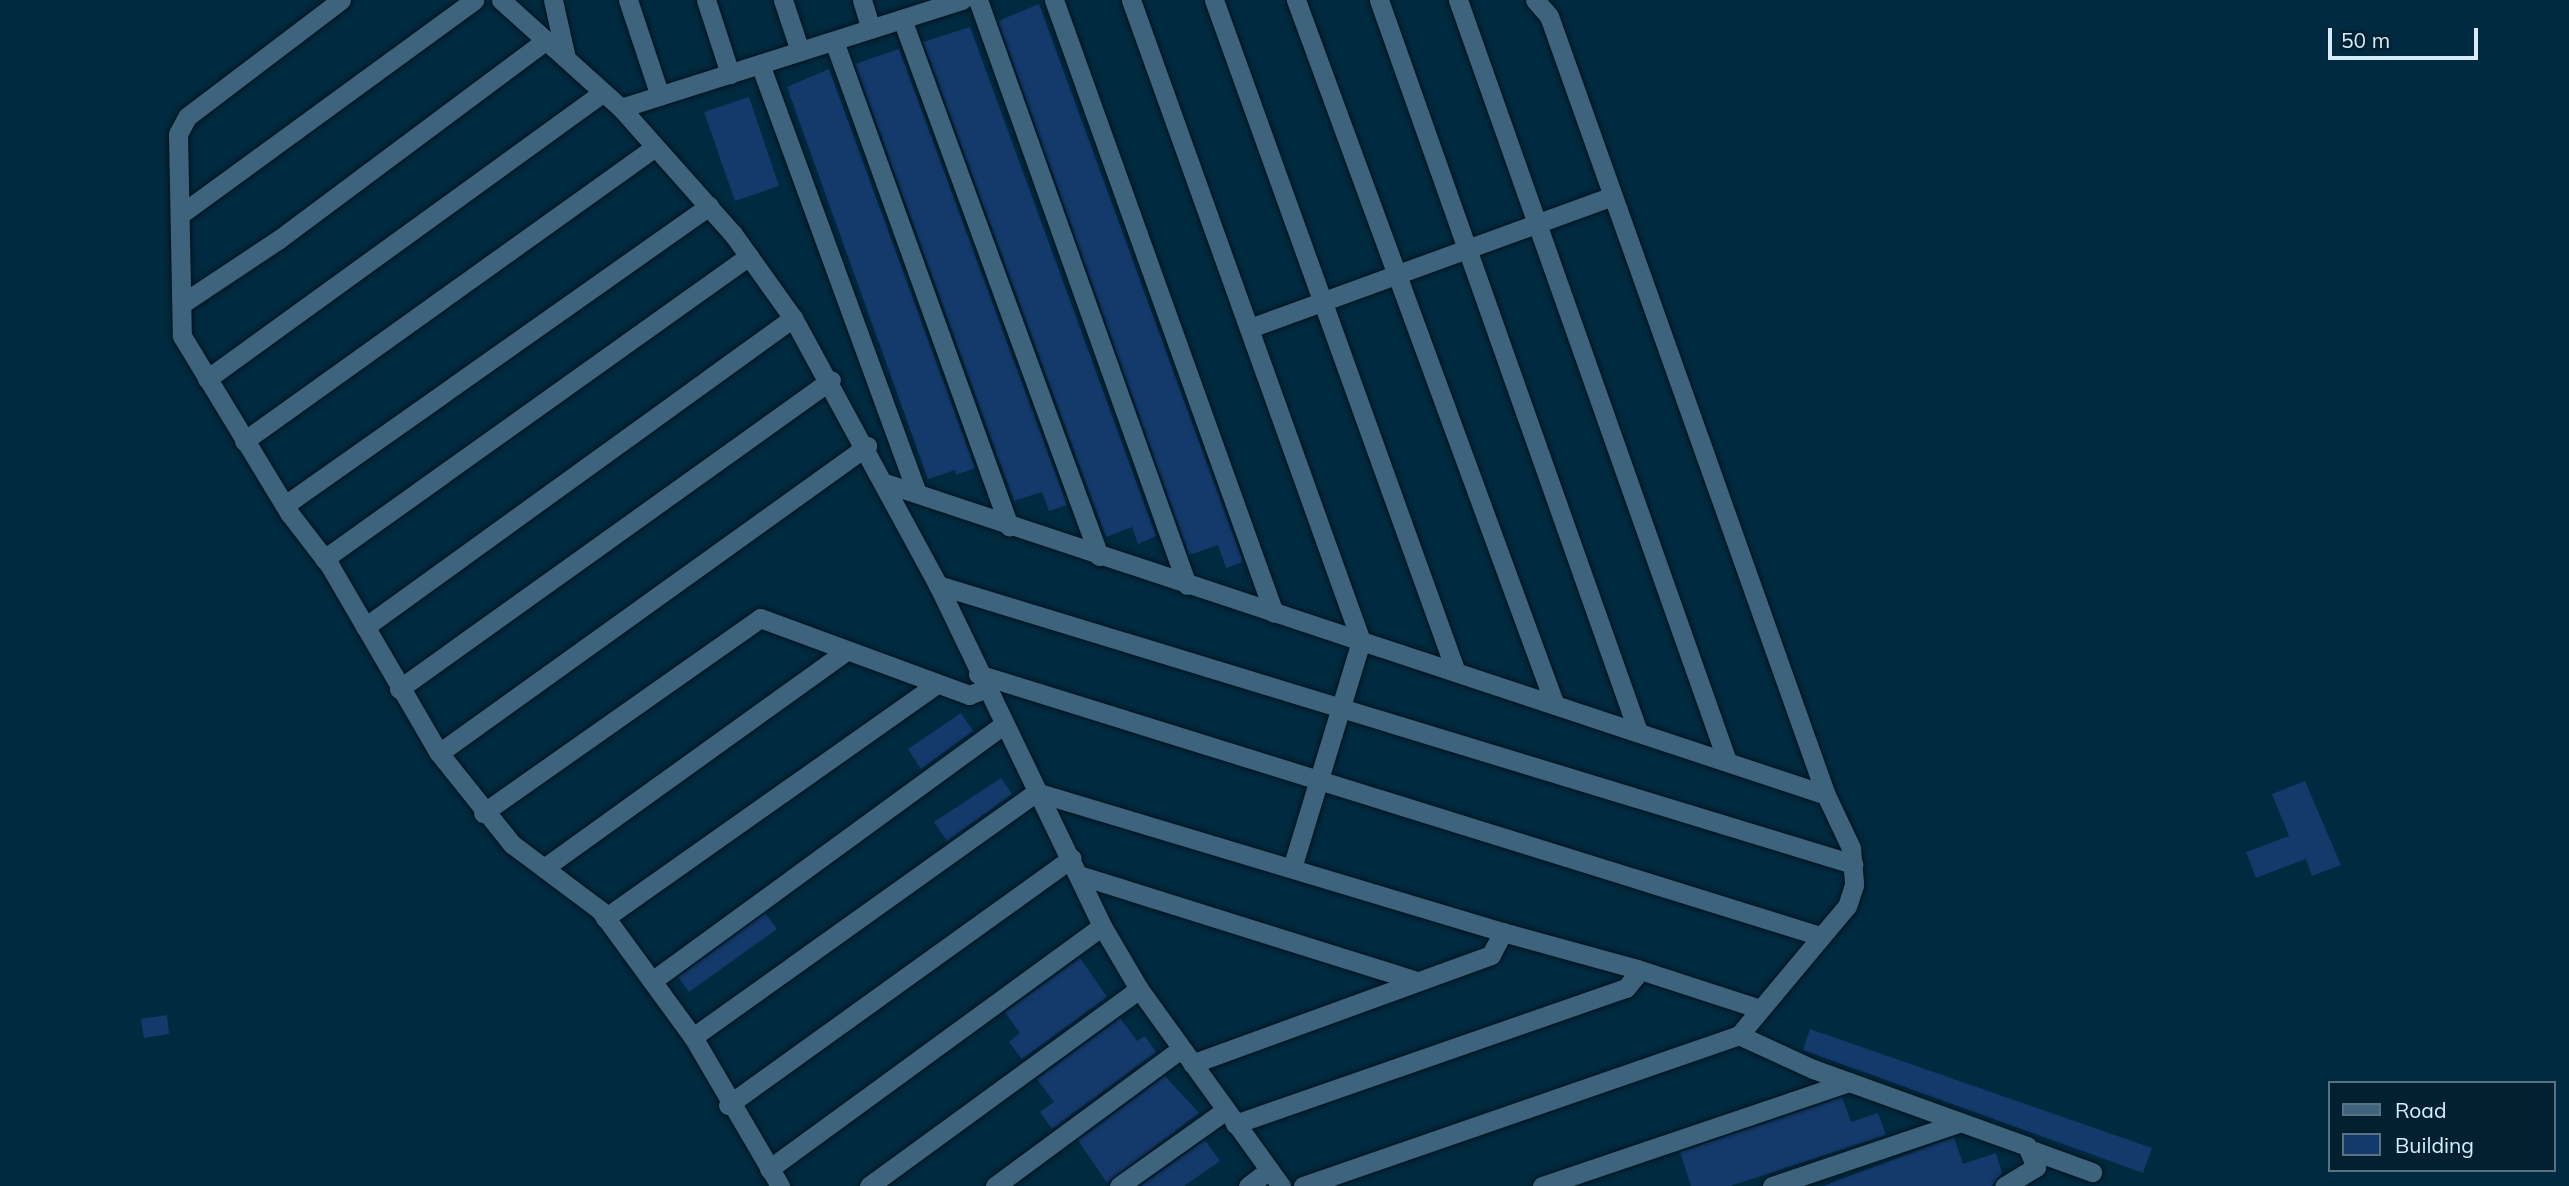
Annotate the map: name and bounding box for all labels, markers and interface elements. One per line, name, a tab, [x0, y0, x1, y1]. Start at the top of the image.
scale bar	[2331, 14, 2482, 58]
text: 50 m	[2341, 27, 2390, 53]
legend	[2328, 1081, 2555, 1172]
text: Road	[2395, 1097, 2446, 1123]
text: Building	[2395, 1132, 2474, 1158]

